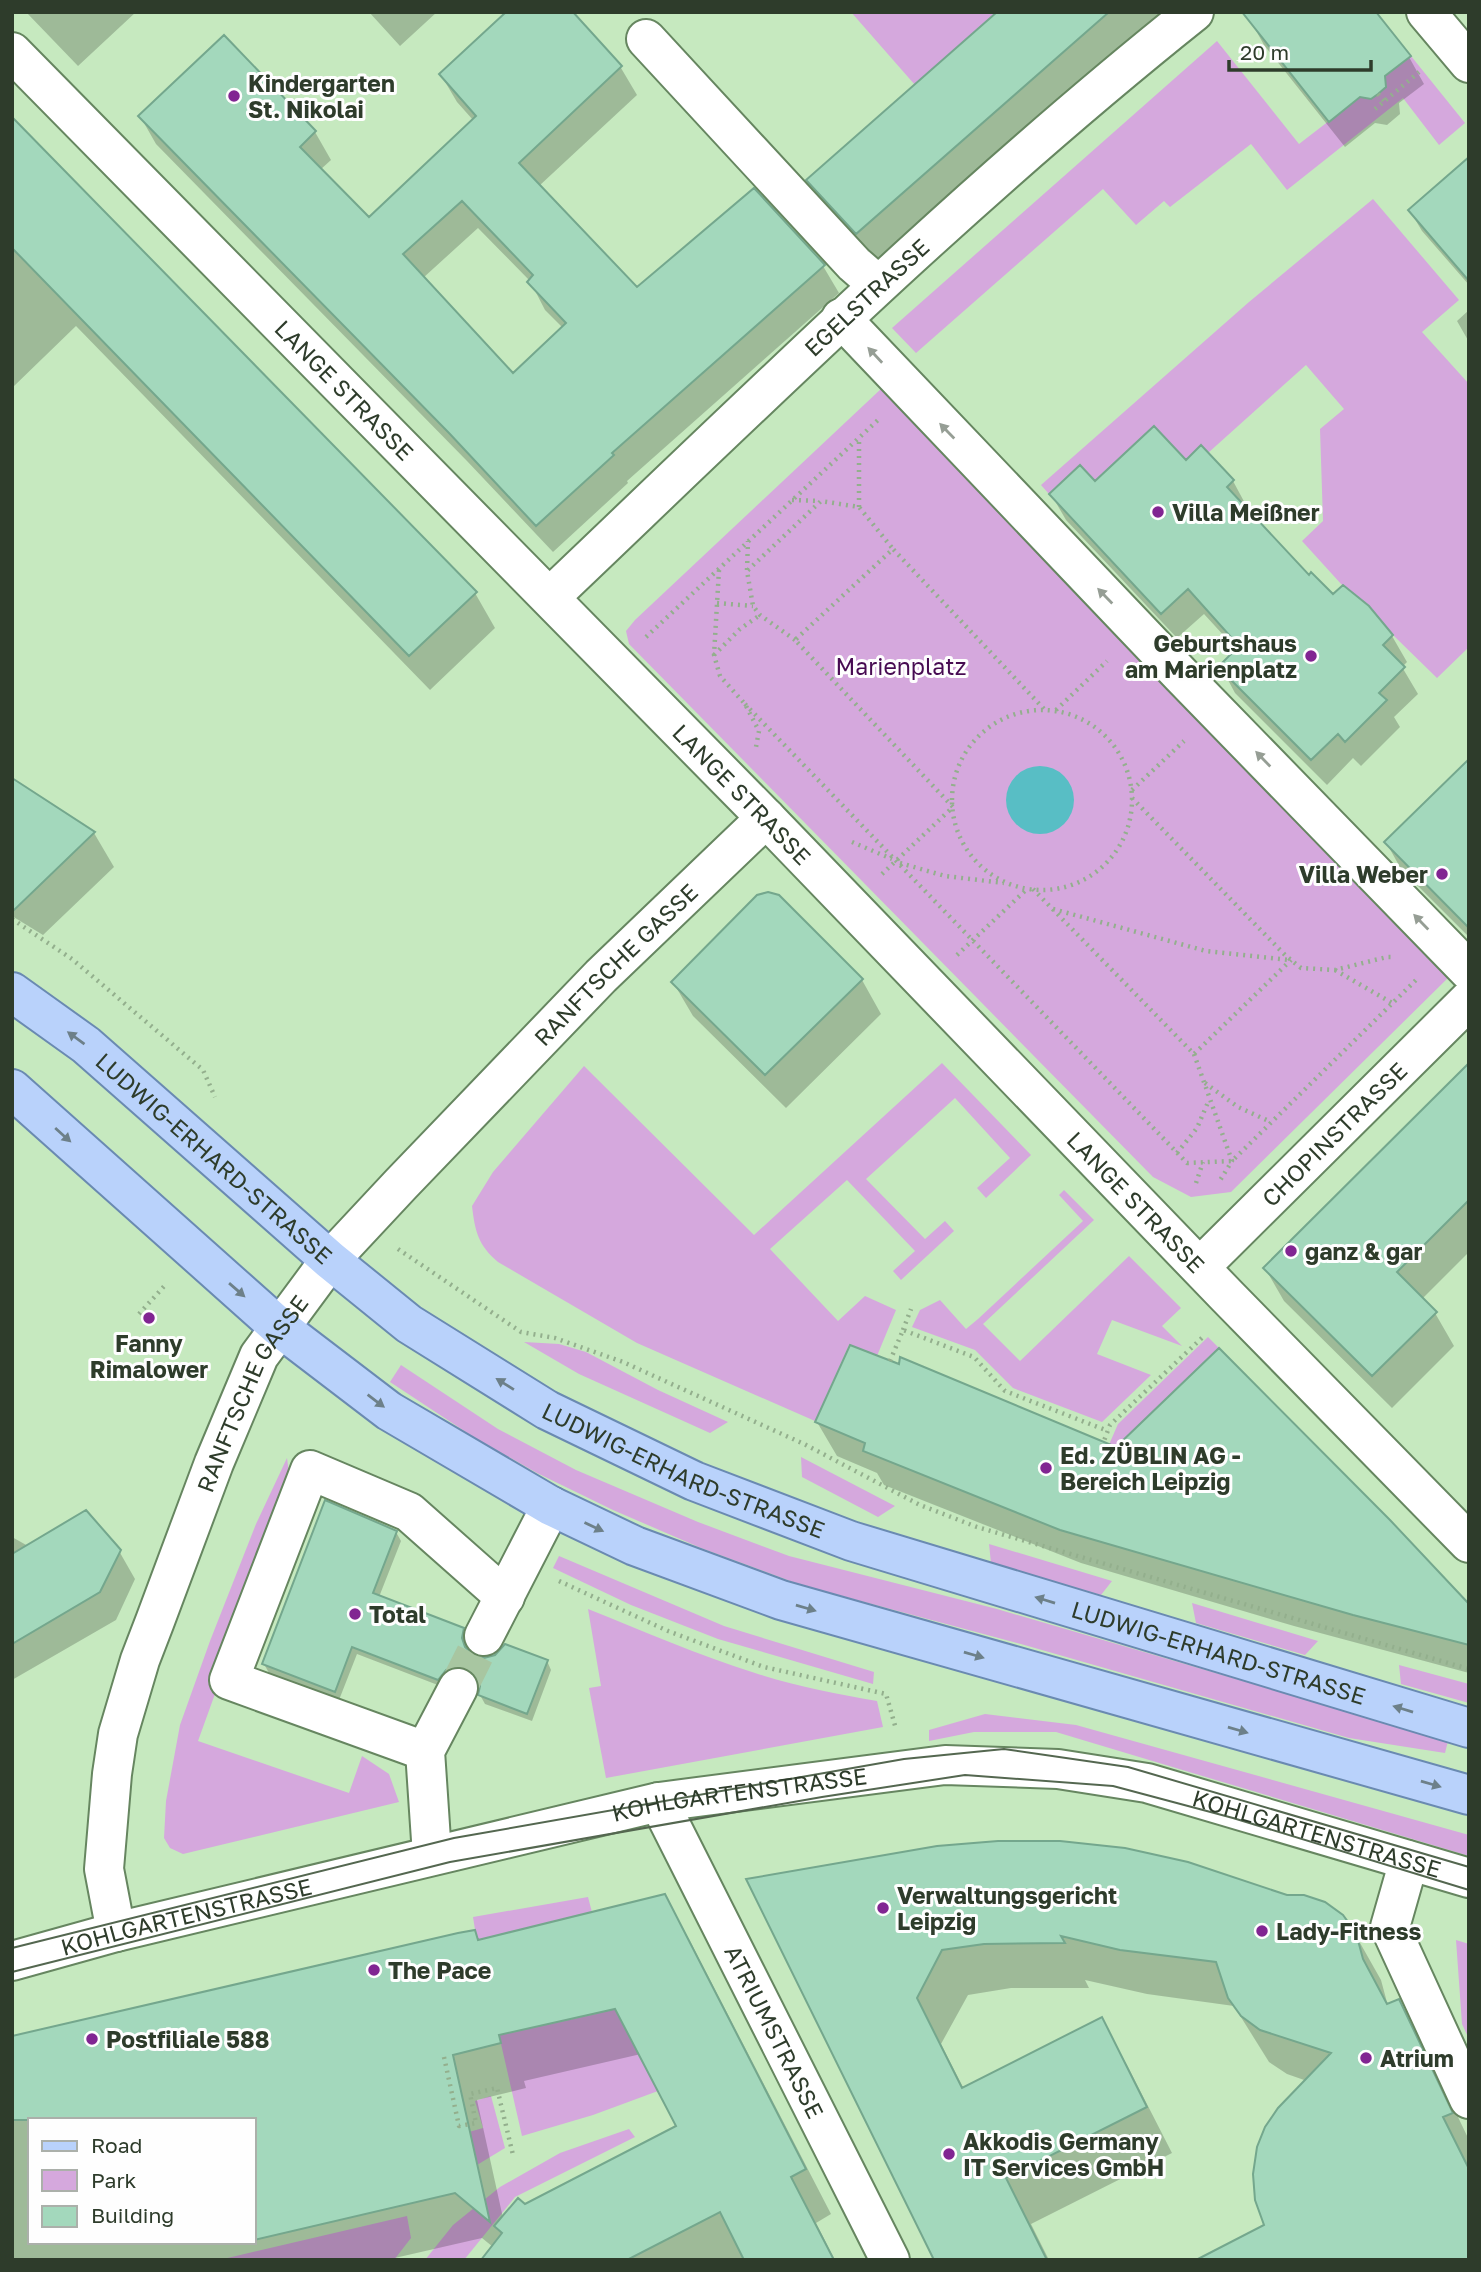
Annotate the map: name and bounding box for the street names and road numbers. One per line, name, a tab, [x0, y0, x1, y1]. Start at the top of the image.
street label: EGELSTRASSE	[798, 232, 935, 362]
street label: LANGE STRASSE	[269, 314, 420, 466]
street label: LANGE STRASSE	[667, 718, 817, 870]
street label: RANFTSCHE GASSE	[528, 877, 703, 1051]
street label: LUDWIG-ERHARD-STRASSE	[90, 1047, 338, 1270]
street label: CHOPINSTRASSE	[1256, 1056, 1413, 1212]
street label: LANGE STRASSE	[1062, 1125, 1211, 1278]
street label: RANFTSCHE GASSE	[190, 1289, 314, 1496]
street label: LUDWIG-ERHARD-STRASSE	[538, 1396, 829, 1544]
street label: LUDWIG-ERHARD-STRASSE	[1068, 1595, 1369, 1710]
street label: KOHLGARTENSTRASSE	[609, 1761, 869, 1827]
street label: KOHLGARTENSTRASSE	[1189, 1783, 1444, 1883]
street label: KOHLGARTENSTRASSE	[58, 1872, 315, 1961]
street label: ATRIUMSTRASSE	[719, 1940, 830, 2123]

